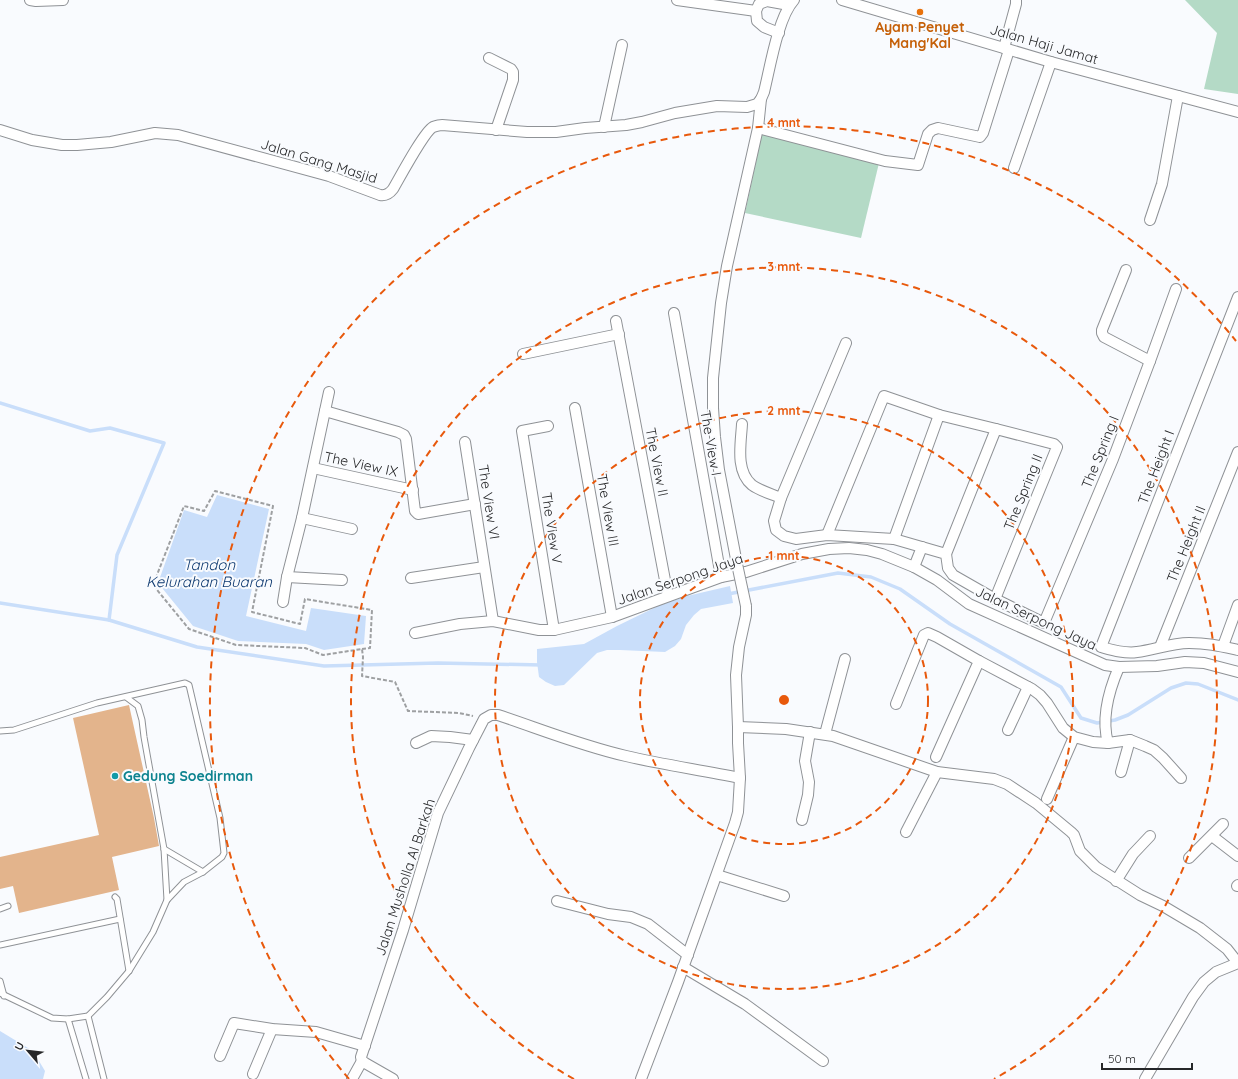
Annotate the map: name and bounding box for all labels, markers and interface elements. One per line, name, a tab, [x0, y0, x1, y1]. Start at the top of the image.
marker: Ayam Penyet Mang'Kal	[915, 7, 925, 17]
place label: Ayam Penyet Mang'Kal	[875, 18, 965, 52]
street label: Jalan Haji Jamat	[988, 20, 1100, 68]
text: 4 mnt	[767, 115, 801, 130]
street label: Jalan Gang Masjid	[258, 135, 380, 187]
text: 3 mnt	[768, 259, 801, 274]
text: 2 mnt	[767, 403, 801, 418]
street label: The View I	[696, 409, 726, 477]
street label: The Spring I	[1077, 413, 1123, 491]
street label: The View II	[642, 426, 672, 498]
street label: The Height I	[1134, 427, 1178, 507]
street label: The View IX	[323, 447, 400, 481]
street label: The Spring II	[1000, 451, 1046, 533]
street label: The View VI	[474, 463, 504, 541]
street label: The View III	[593, 472, 623, 548]
street label: The View V	[537, 491, 567, 565]
street label: The Height II	[1162, 503, 1210, 585]
text: 1 mnt	[768, 548, 800, 563]
street label: Jalan Serpong Jaya	[615, 549, 745, 609]
water label: Tandon Kelurahan Buaran	[146, 555, 272, 591]
street label: Jalan Serpong Jaya	[972, 582, 1100, 654]
centre of rings	[777, 693, 791, 707]
place label: Gedung Soedirman	[123, 767, 253, 785]
marker: Gedung Soedirman	[110, 771, 120, 781]
street label: Jalan Musholla Al Barkah	[371, 796, 439, 958]
north arrow	[8, 1031, 48, 1071]
text: U	[11, 1040, 27, 1053]
scale bar	[1102, 1045, 1192, 1071]
text: 50 m	[1108, 1051, 1136, 1066]

